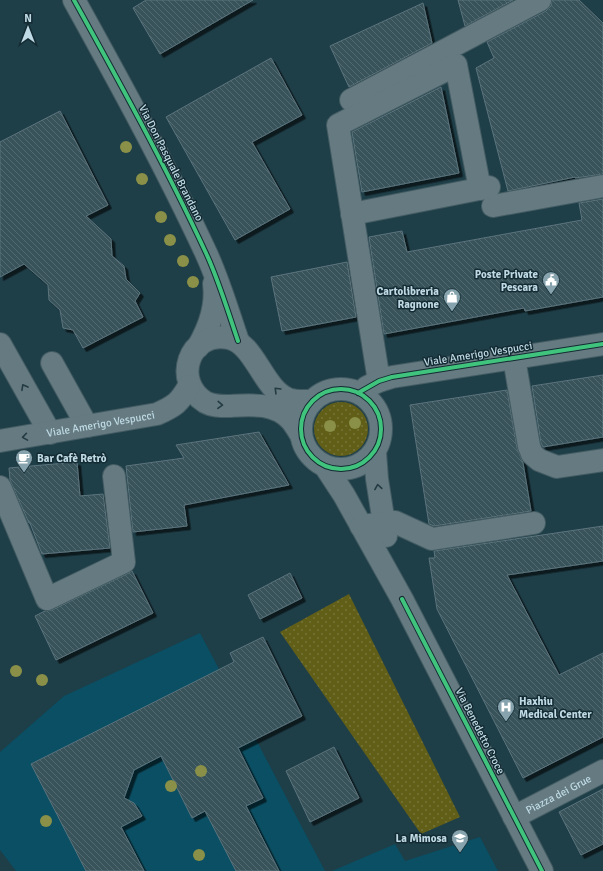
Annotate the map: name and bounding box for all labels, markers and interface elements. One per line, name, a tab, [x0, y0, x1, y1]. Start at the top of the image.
north arrow	[8, 8, 48, 48]
text: N	[24, 12, 32, 25]
street label: Via Don Pasquale Brandano	[136, 103, 206, 223]
place label: Poste Private Pescara	[475, 268, 539, 294]
public building icon: Poste Private Pescara	[541, 270, 561, 295]
place label: Cartolibreria Ragnone	[376, 285, 440, 311]
shop icon: Cartolibreria Ragnone	[442, 287, 462, 312]
street label: Viale Amerigo Vespucci	[423, 339, 533, 369]
one-way arrow	[22, 384, 29, 391]
one-way arrow	[274, 387, 282, 395]
one-way arrow	[217, 401, 223, 410]
street label: Viale Amerigo Vespucci	[45, 408, 156, 439]
one-way arrow	[22, 432, 28, 441]
cafe icon: Bar Cafè Retrò	[14, 448, 34, 473]
place label: Bar Cafè Retrò	[37, 452, 107, 465]
one-way arrow	[374, 484, 383, 490]
street label: Via Benedetto Croce	[453, 686, 507, 776]
place label: Haxhiu Medical Center	[519, 695, 592, 721]
hospital icon: Haxhiu Medical Center	[496, 697, 516, 722]
street label: Piazza dei Grue	[523, 772, 593, 816]
school or university icon: La Mimosa	[450, 828, 470, 853]
place label: La Mimosa	[396, 832, 447, 845]

